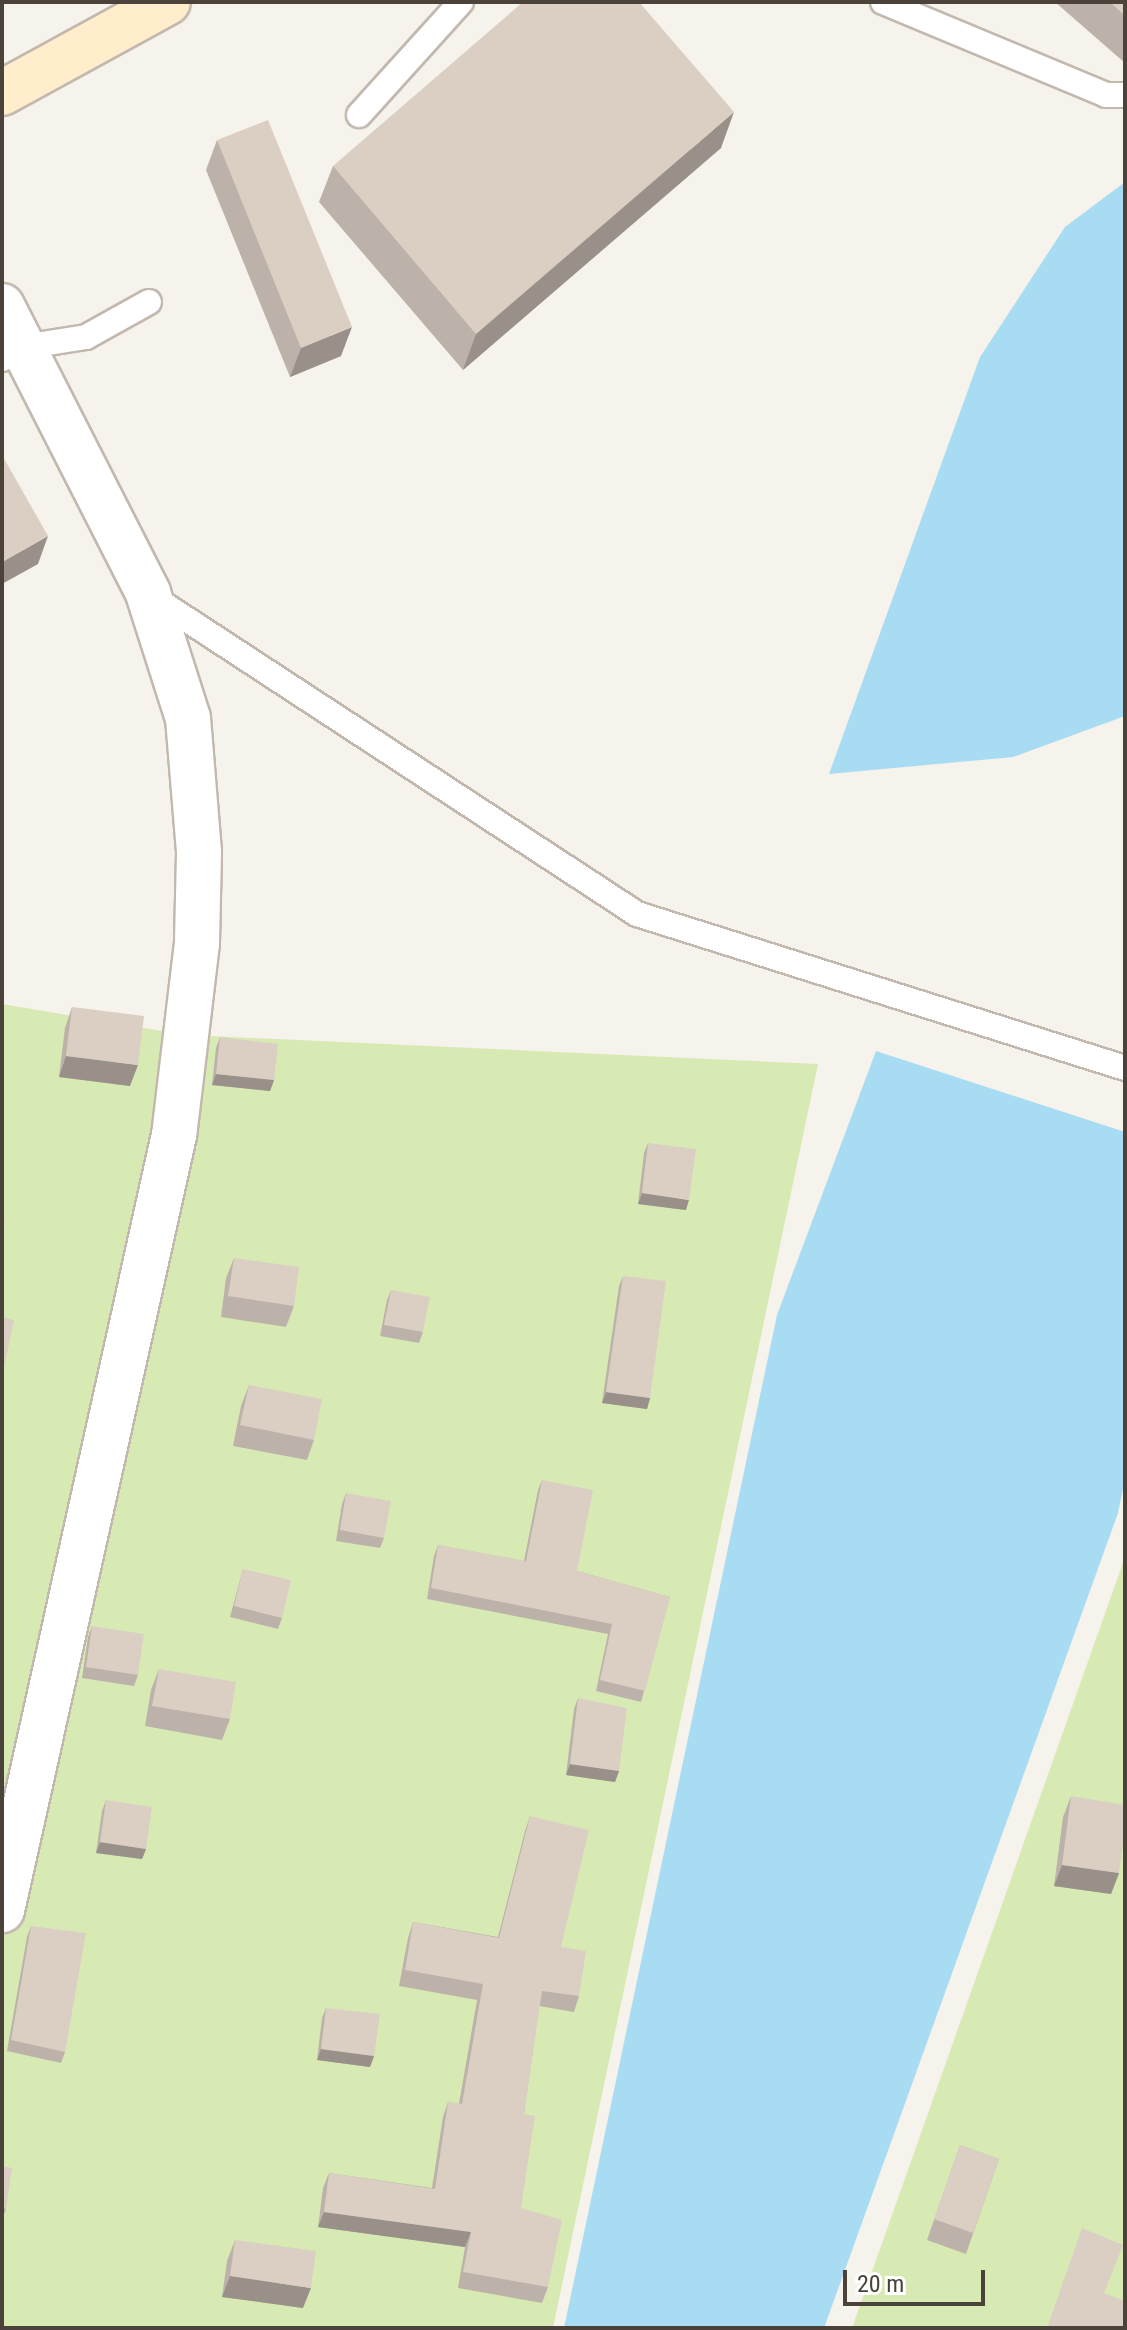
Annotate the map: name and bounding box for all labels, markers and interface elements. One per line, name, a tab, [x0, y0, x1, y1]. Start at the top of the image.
scale bar	[847, 2254, 989, 2304]
text: 20 m	[857, 2270, 904, 2298]

